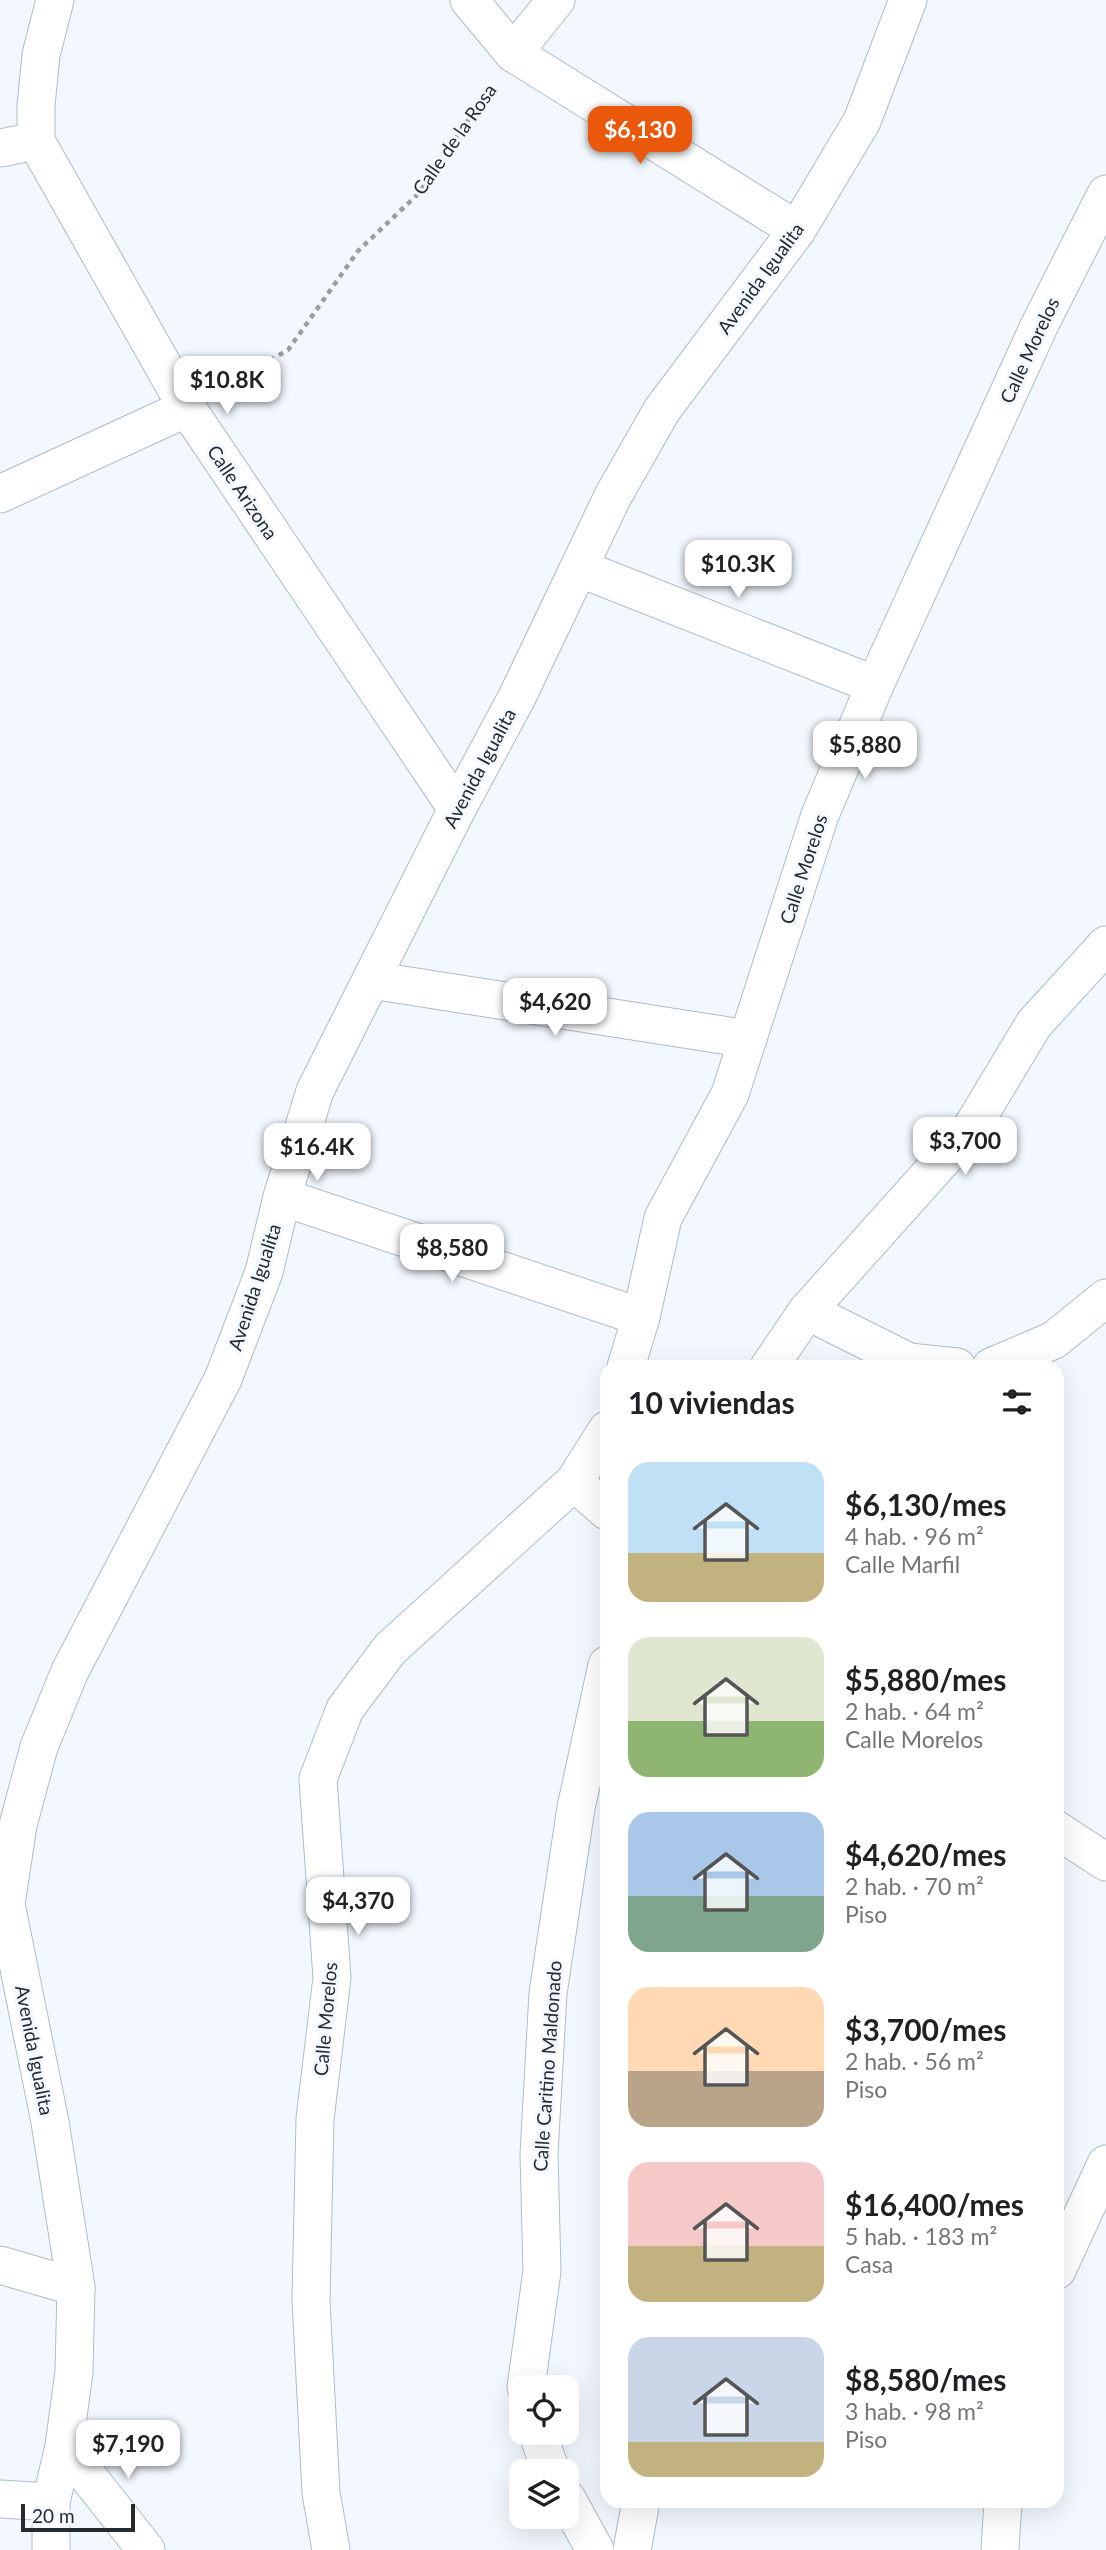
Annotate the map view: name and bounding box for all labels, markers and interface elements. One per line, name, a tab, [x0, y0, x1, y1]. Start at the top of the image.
street label: Calle de la Rosa	[407, 79, 501, 199]
pin: $6,130	[583, 106, 697, 166]
text: $6,130	[604, 115, 676, 143]
street label: Avenida Igualita	[712, 218, 808, 338]
street label: Calle Morelos	[994, 293, 1064, 407]
pin: $10.8K	[170, 356, 284, 416]
text: $10.8K	[190, 365, 264, 393]
street label: Calle Arizona	[203, 440, 283, 544]
pin: $10.3K	[681, 540, 795, 600]
text: $10.3K	[701, 549, 775, 577]
street label: Avenida Igualita	[438, 704, 520, 832]
pin: $5,880	[808, 722, 922, 781]
text: $5,880	[829, 730, 901, 758]
street label: Calle Morelos	[774, 811, 832, 927]
pin: $4,620	[498, 978, 612, 1038]
text: $4,620	[519, 987, 591, 1015]
pin: $3,700	[908, 1118, 1022, 1177]
pin: $16.4K	[260, 1124, 374, 1183]
text: $3,700	[929, 1126, 1001, 1154]
text: $16.4K	[280, 1132, 354, 1160]
street label: Avenida Igualita	[223, 1221, 285, 1353]
pin: $8,580	[395, 1224, 509, 1284]
text: $8,580	[416, 1233, 488, 1261]
icon: filters	[998, 1383, 1036, 1421]
text: 10 viviendas	[628, 1384, 795, 1420]
text: $6,130/mes	[845, 1486, 1006, 1522]
icon: home	[684, 1490, 768, 1574]
text: 4 hab. · 96 m²	[845, 1522, 984, 1550]
text: Calle Marfil	[845, 1550, 960, 1578]
text: $5,880/mes	[845, 1661, 1006, 1697]
icon: home	[684, 1665, 768, 1749]
text: 2 hab. · 64 m²	[845, 1697, 984, 1725]
text: Calle Morelos	[845, 1725, 983, 1753]
text: $4,620/mes	[845, 1836, 1006, 1872]
icon: home	[684, 1840, 768, 1924]
text: 2 hab. · 70 m²	[845, 1872, 984, 1900]
pin: $4,370	[301, 1878, 415, 1937]
text: $4,370	[322, 1886, 394, 1914]
text: Piso	[845, 1900, 887, 1928]
street label: Calle Caritino Maldonado	[528, 1960, 566, 2172]
street label: Calle Morelos	[309, 1961, 341, 2077]
street label: Avenida Igualita	[11, 1983, 59, 2117]
text: $3,700/mes	[845, 2011, 1006, 2047]
icon: home	[684, 2015, 768, 2099]
text: 2 hab. · 56 m²	[845, 2047, 984, 2075]
text: Piso	[845, 2075, 887, 2103]
text: $16,400/mes	[845, 2186, 1024, 2222]
icon: home	[684, 2190, 768, 2274]
text: 5 hab. · 183 m²	[845, 2222, 997, 2250]
text: Casa	[845, 2250, 893, 2278]
text: $8,580/mes	[845, 2361, 1006, 2397]
icon: home	[684, 2365, 768, 2449]
map controls	[509, 2375, 579, 2529]
button: locate	[509, 2375, 579, 2445]
text: 3 hab. · 98 m²	[845, 2397, 984, 2425]
pin: $7,190	[71, 2420, 185, 2480]
text: Piso	[845, 2425, 887, 2453]
text: $7,190	[92, 2429, 164, 2457]
button: layers	[509, 2459, 579, 2529]
scale bar	[21, 2501, 135, 2533]
text: 20 m	[32, 2504, 75, 2527]

